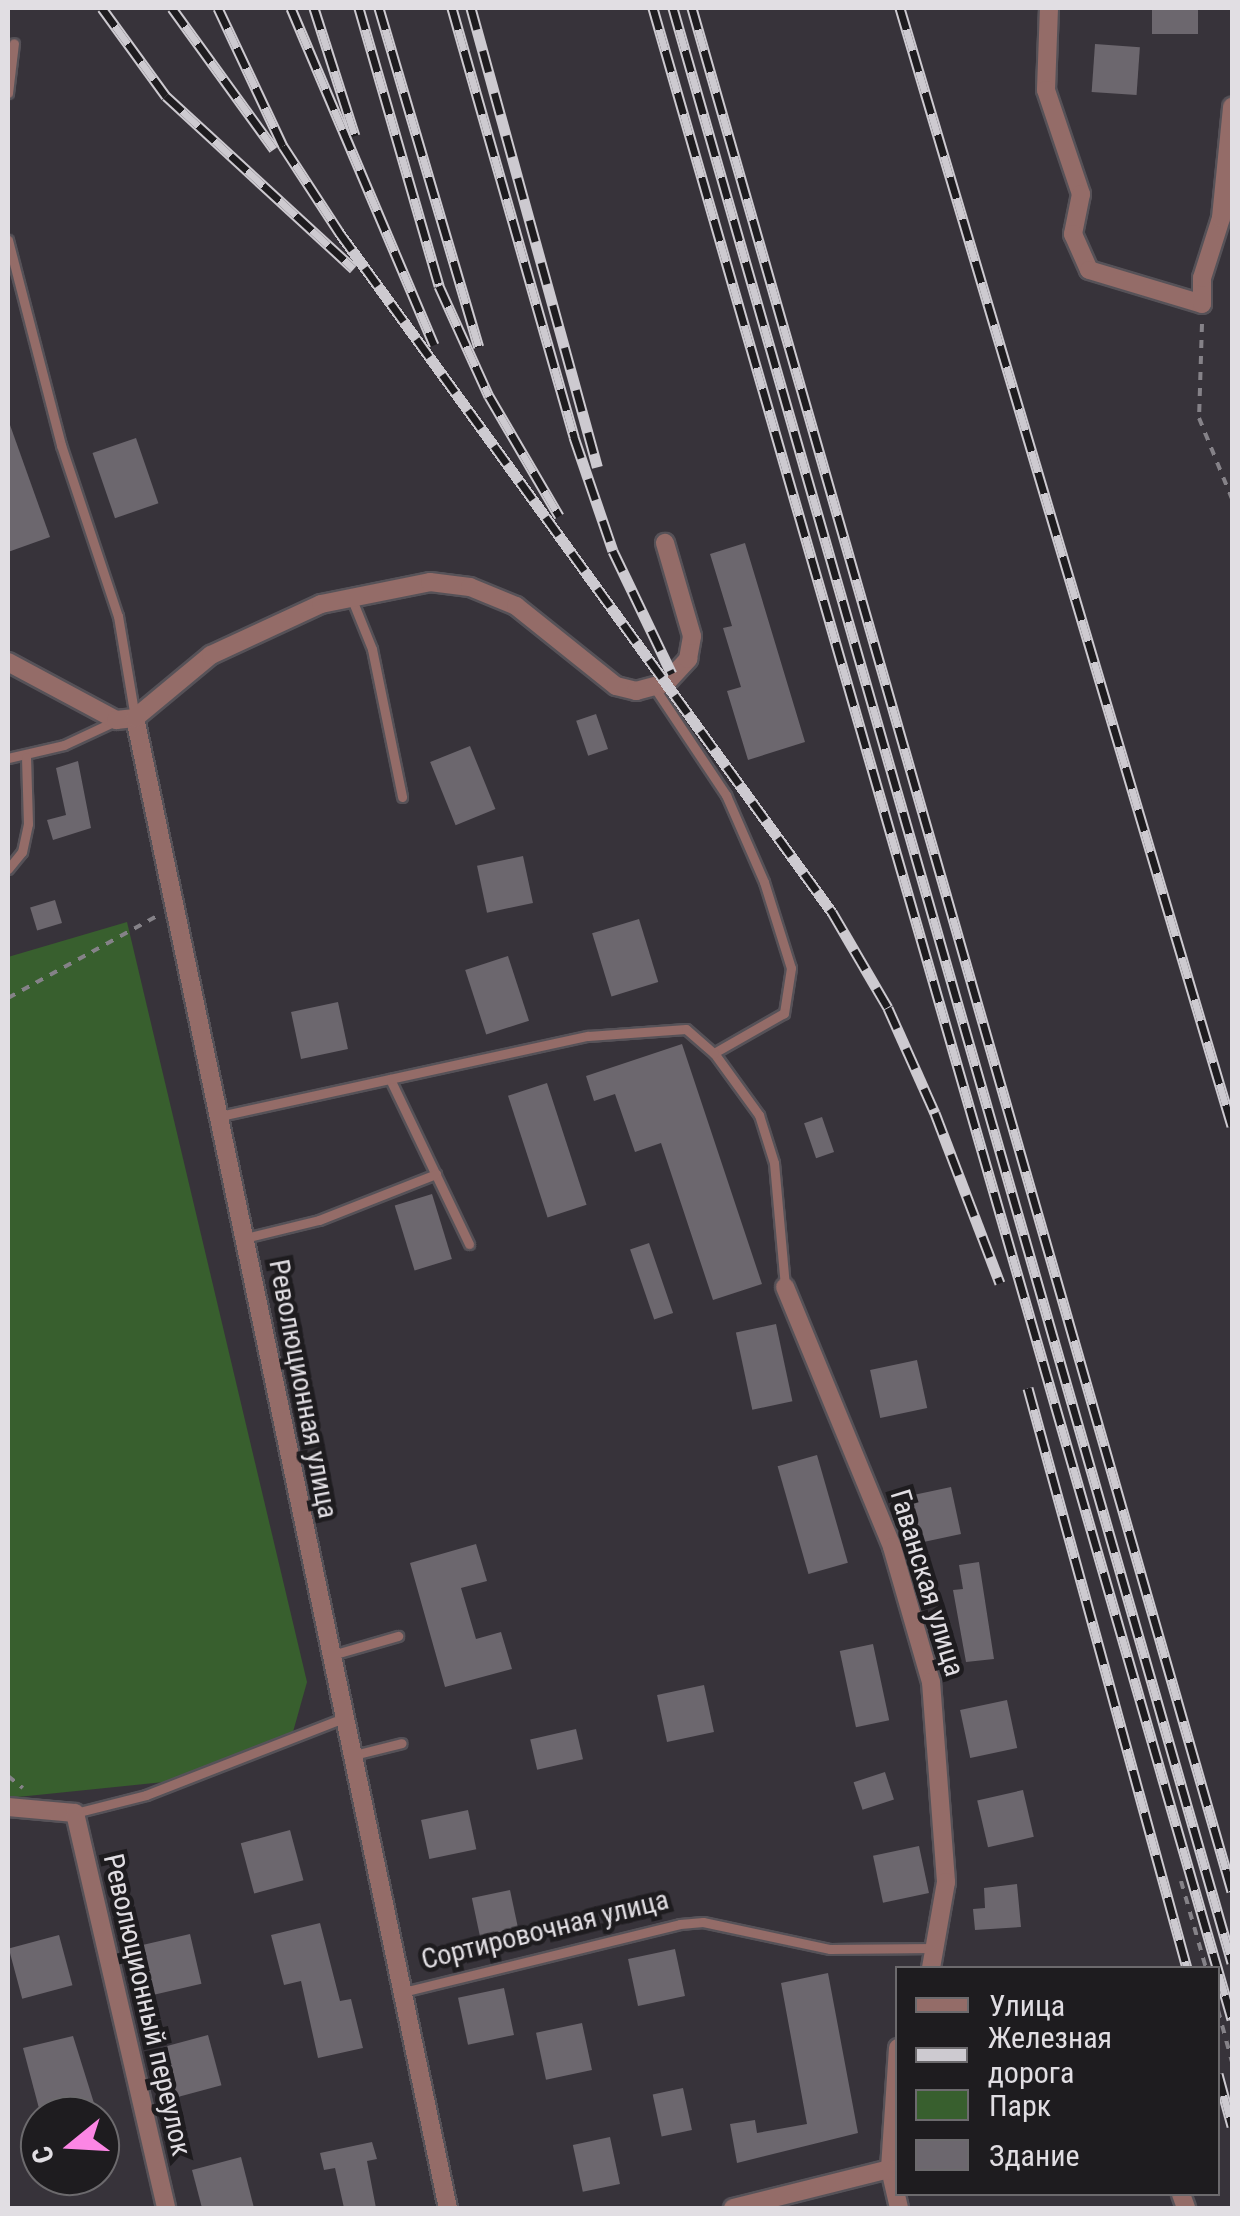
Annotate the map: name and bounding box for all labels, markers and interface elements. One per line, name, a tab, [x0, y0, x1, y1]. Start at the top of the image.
street label: Революционная улица	[261, 1257, 345, 1521]
street label: Гаванская улица	[883, 1486, 971, 1680]
street label: Революционный переулок	[96, 1851, 198, 2159]
street label: Сортировочная улица	[418, 1883, 672, 1977]
legend	[895, 1966, 1220, 2196]
text: Улица	[989, 1988, 1065, 2023]
text: Железная дорога	[988, 2020, 1112, 2090]
text: Парк	[989, 2088, 1051, 2123]
north arrow	[20, 2096, 120, 2196]
text: Здание	[989, 2138, 1080, 2173]
text: С	[25, 2142, 61, 2167]

